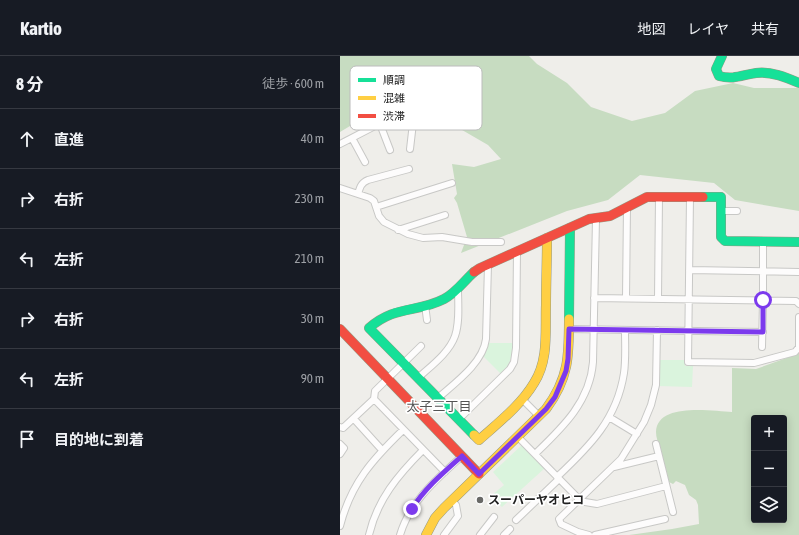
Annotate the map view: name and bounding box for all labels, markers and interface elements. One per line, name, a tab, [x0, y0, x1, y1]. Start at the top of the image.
text: Kartio	[20, 17, 62, 39]
text: 地図	[637, 21, 665, 37]
text: レイヤ	[687, 21, 729, 37]
text: 共有	[751, 21, 779, 37]
legend	[350, 66, 482, 130]
text: 8 分	[16, 74, 43, 94]
text: 順調	[383, 74, 405, 86]
text: 徒歩 · 600 m	[262, 76, 324, 91]
text: 混雑	[383, 92, 405, 104]
text: 渋滞	[383, 110, 405, 122]
icon: ahead	[16, 128, 38, 150]
text: 直進	[54, 131, 84, 148]
text: 40 m	[301, 131, 324, 146]
icon: right	[16, 188, 38, 210]
text: 右折	[54, 191, 84, 208]
text: 230 m	[295, 191, 324, 206]
icon: left	[16, 248, 38, 270]
text: 左折	[54, 251, 84, 268]
text: 210 m	[295, 251, 324, 266]
route start	[754, 291, 772, 309]
icon: right	[16, 308, 38, 330]
text: 右折	[54, 311, 84, 328]
text: 30 m	[301, 311, 324, 326]
icon: left	[16, 368, 38, 390]
text: 左折	[54, 371, 84, 388]
text: 90 m	[301, 371, 324, 386]
district label: 太子三丁目	[406, 399, 472, 414]
map controls	[751, 415, 787, 523]
button: +	[751, 415, 787, 451]
icon: arrive	[16, 428, 38, 450]
text: 目的地に到着	[54, 431, 144, 448]
button: −	[751, 451, 787, 487]
button: layers	[751, 487, 787, 523]
place label: スーパーヤオヒコ	[488, 493, 584, 507]
marker: スーパーヤオヒコ	[475, 495, 485, 505]
route end	[403, 500, 421, 518]

